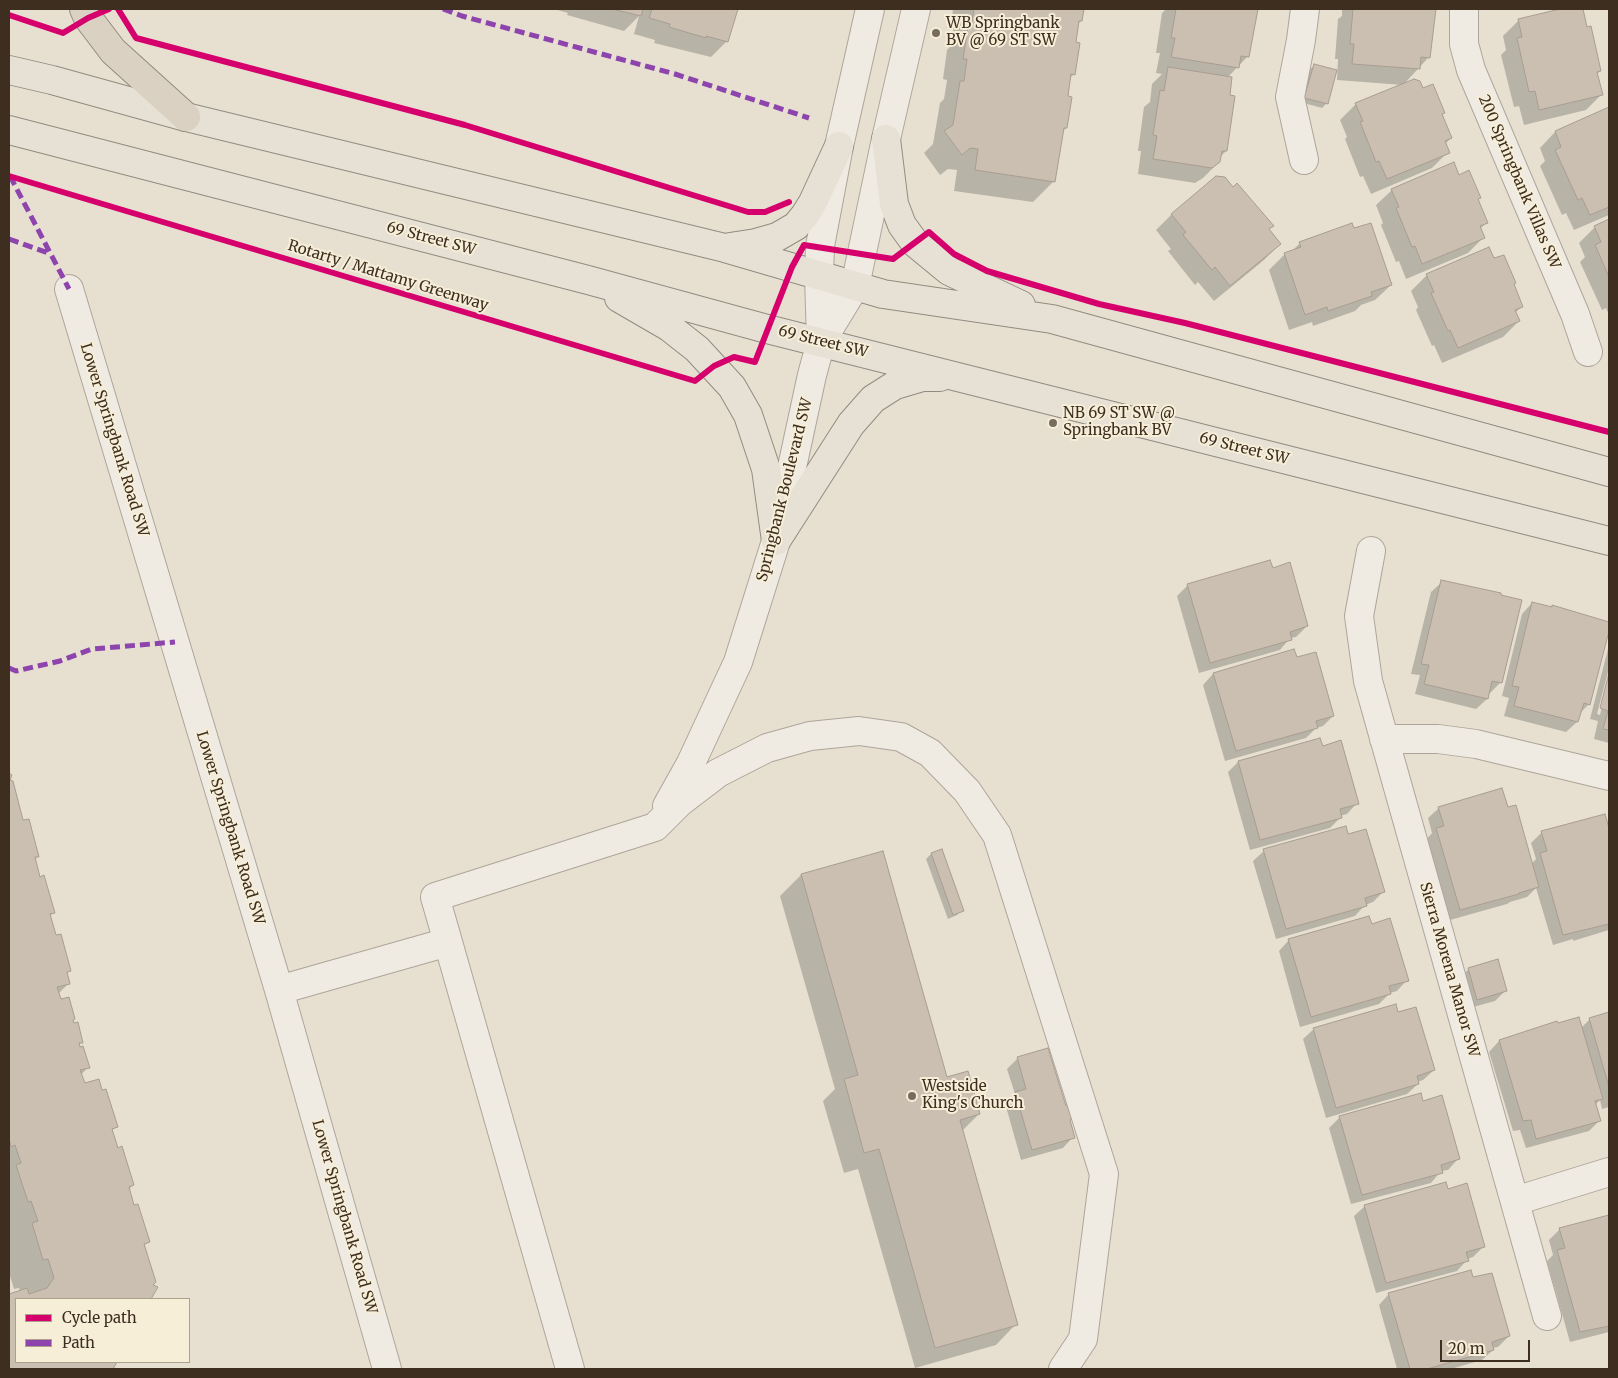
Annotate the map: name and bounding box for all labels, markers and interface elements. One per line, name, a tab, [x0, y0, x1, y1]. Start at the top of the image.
place label: WB Springbank BV @ 69 ST SW	[946, 15, 1060, 50]
marker: WB Springbank BV @ 69 ST SW	[930, 27, 942, 39]
street label: 200 Springbank Villas SW	[1474, 92, 1564, 272]
street label: 69 Street SW	[384, 218, 478, 260]
street label: Rotarty / Mattamy Greenway	[286, 237, 490, 315]
street label: 69 Street SW	[776, 322, 870, 362]
street label: Lower Springbank Road SW	[76, 341, 152, 539]
street label: Springbank Boulevard SW	[753, 396, 817, 584]
place label: NB 69 ST SW @ Springbank BV	[1063, 405, 1175, 440]
marker: NB 69 ST SW @ Springbank BV	[1047, 417, 1059, 429]
street label: 69 Street SW	[1197, 429, 1291, 469]
street label: Lower Springbank Road SW	[192, 729, 268, 927]
street label: Sierra Morena Manor SW	[1415, 880, 1483, 1060]
place label: Westside King's Church	[922, 1078, 1023, 1113]
marker: Westside King's Church	[906, 1090, 918, 1102]
street label: Lower Springbank Road SW	[308, 1118, 380, 1316]
legend	[15, 1298, 190, 1363]
text: Cycle path	[62, 1308, 137, 1327]
scale bar	[1443, 1330, 1533, 1362]
text: Path	[62, 1333, 95, 1352]
text: 20 m	[1448, 1339, 1485, 1358]

